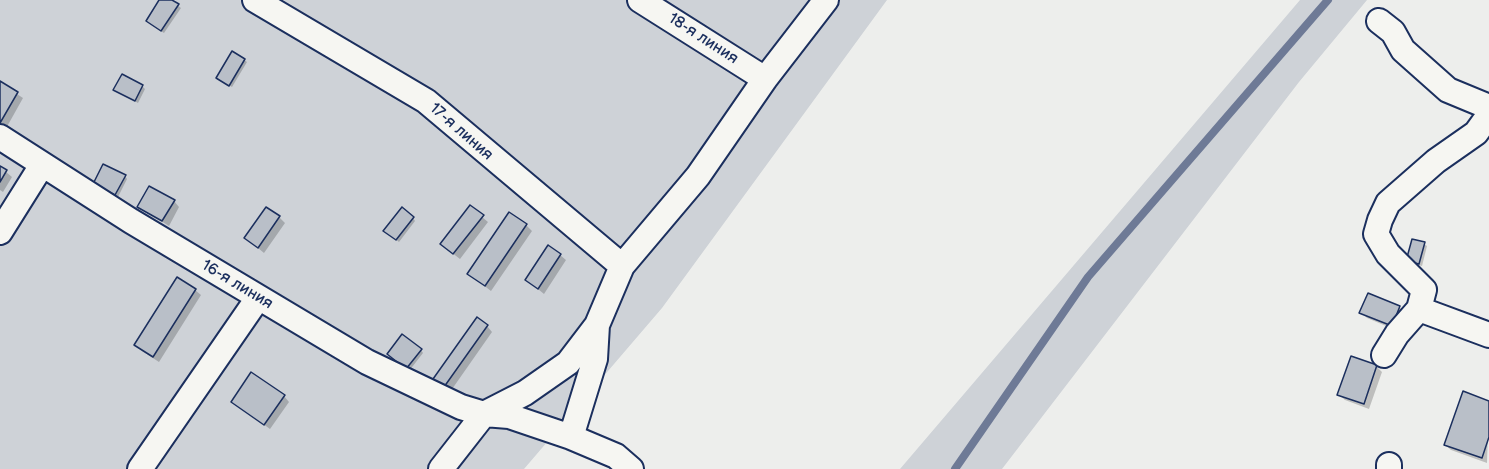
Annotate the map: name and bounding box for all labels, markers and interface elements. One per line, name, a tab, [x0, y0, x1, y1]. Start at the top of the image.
street label: 18-я линия	[664, 9, 742, 69]
street label: 17-я линия	[425, 99, 497, 165]
street label: 16-я линия	[198, 256, 276, 314]

